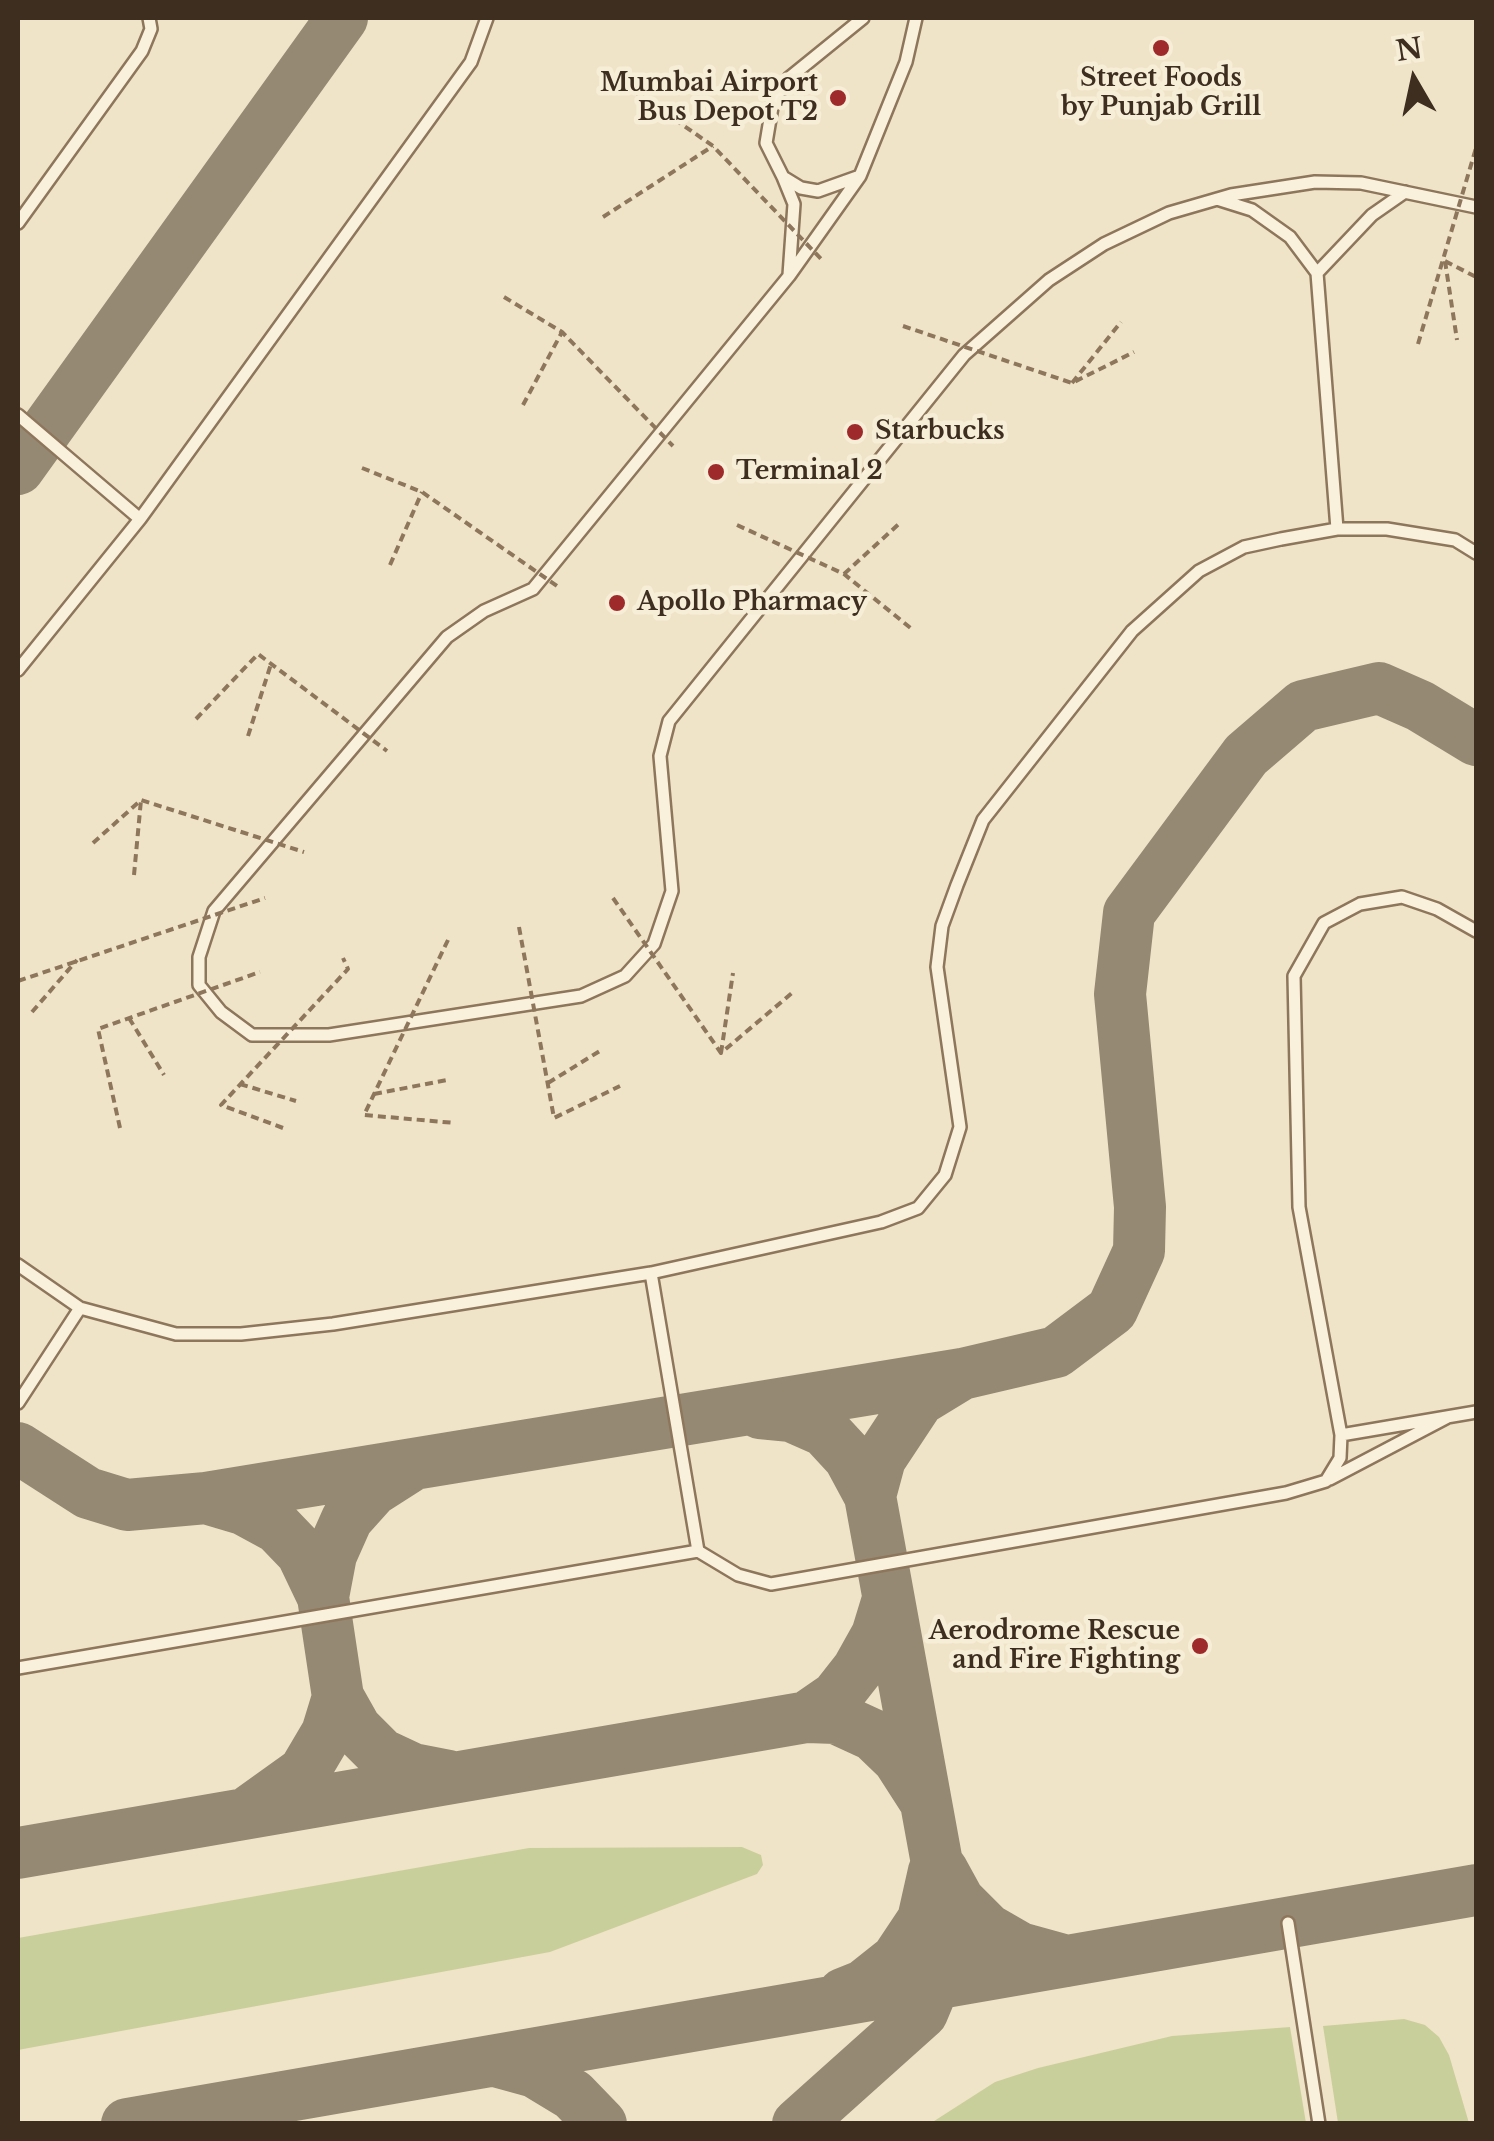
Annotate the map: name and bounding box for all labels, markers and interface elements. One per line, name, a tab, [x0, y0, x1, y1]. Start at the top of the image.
north arrow	[1364, 30, 1464, 130]
text: N	[1393, 31, 1425, 69]
marker: Street Foods by Punjab Grill	[1150, 37, 1172, 59]
place label: Street Foods by Punjab Grill	[1061, 64, 1261, 123]
place label: Mumbai Airport Bus Depot T2	[600, 69, 818, 128]
marker: Mumbai Airport Bus Depot T2	[827, 87, 849, 109]
place label: Starbucks	[875, 417, 1005, 447]
marker: Starbucks	[844, 421, 866, 443]
place label: Terminal 2	[736, 457, 883, 487]
marker: Terminal 2	[705, 461, 727, 483]
place label: Apollo Pharmacy	[637, 588, 867, 618]
marker: Apollo Pharmacy	[606, 592, 628, 614]
place label: Aerodrome Rescue and Fire Fighting	[929, 1617, 1180, 1676]
marker: Aerodrome Rescue and Fire Fighting	[1189, 1635, 1211, 1657]

